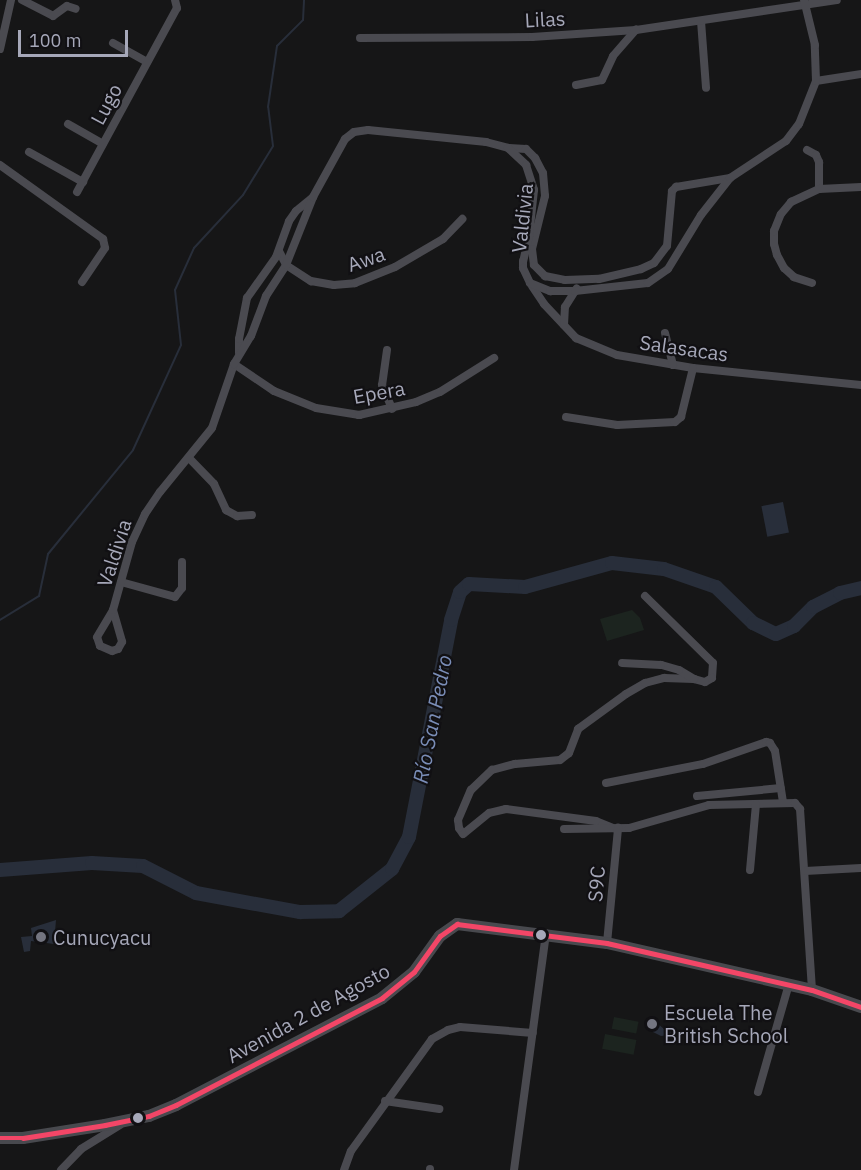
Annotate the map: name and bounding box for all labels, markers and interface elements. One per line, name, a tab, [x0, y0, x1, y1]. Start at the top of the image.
street label: Lilas	[524, 6, 566, 32]
scale bar	[21, 18, 130, 56]
text: 100 m	[29, 29, 81, 52]
street label: Lugo	[85, 79, 127, 129]
street label: Valdivia	[506, 182, 538, 254]
street label: Awa	[344, 241, 388, 277]
street label: Salasacas	[638, 330, 730, 366]
street label: Epera	[351, 376, 407, 408]
street label: Valdivia	[92, 516, 136, 590]
water label: Río San Pedro	[407, 653, 457, 785]
street label: S9C	[582, 865, 610, 903]
place label: Cunucyacu	[53, 925, 151, 949]
unlabelled marker	[535, 929, 547, 941]
marker: Cunucyacu	[34, 930, 48, 944]
street label: Avenida 2 de Agosto	[222, 958, 394, 1068]
place label: Escuela The British School	[664, 1000, 788, 1047]
marker: Escuela The British School	[645, 1017, 659, 1031]
unlabelled marker	[132, 1112, 144, 1124]

